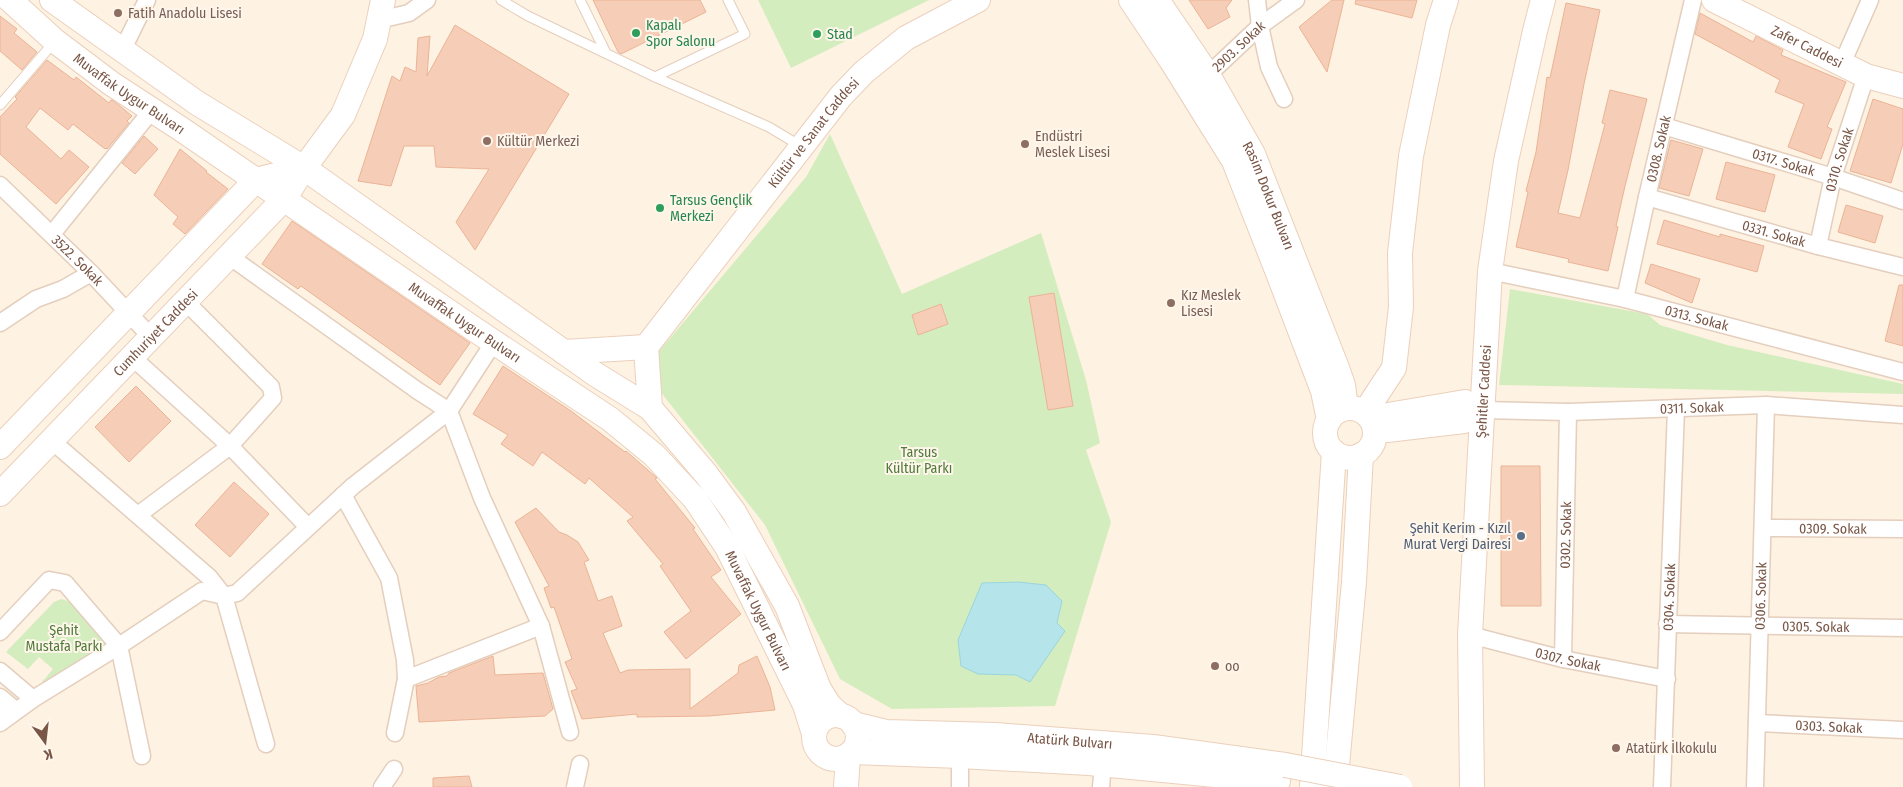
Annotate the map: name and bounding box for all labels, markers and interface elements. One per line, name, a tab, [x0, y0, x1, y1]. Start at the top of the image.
place label: Fatih Anadolu Lisesi	[128, 5, 242, 22]
marker: Fatih Anadolu Lisesi	[112, 7, 124, 19]
place label: Kapalı Spor Salonu	[646, 17, 715, 50]
street label: 2903. Sokak	[1209, 17, 1269, 76]
street label: Zafer Caddesi	[1768, 22, 1845, 72]
place label: Stad	[827, 26, 853, 43]
marker: Kapalı Spor Salonu	[630, 27, 642, 39]
marker: Stad	[811, 28, 823, 40]
street label: Muvaffak Uygur Bulvarı	[70, 50, 188, 138]
street label: Kültür ve Sanat Caddesi	[765, 74, 863, 191]
street label: 0308. Sokak	[1643, 113, 1675, 184]
street label: 0310. Sokak	[1822, 125, 1858, 193]
place label: Endüstri Meslek Lisesi	[1035, 128, 1110, 161]
place label: Kültür Merkezi	[497, 133, 579, 150]
marker: Kültür Merkezi	[481, 135, 493, 147]
marker: Endüstri Meslek Lisesi	[1019, 138, 1031, 150]
street label: Rasim Dokur Bulvarı	[1239, 139, 1298, 252]
street label: 0317. Sokak	[1750, 145, 1817, 180]
place label: Tarsus Gençlik Merkezi	[670, 192, 752, 225]
marker: Tarsus Gençlik Merkezi	[654, 202, 666, 214]
street label: 0331. Sokak	[1740, 217, 1808, 251]
street label: 3522. Sokak	[48, 232, 107, 290]
street label: Muvaffak Uygur Bulvarı	[405, 279, 524, 367]
street label: Cumhuriyet Caddesi	[110, 286, 202, 380]
place label: Kız Meslek Lisesi	[1181, 287, 1241, 320]
marker: Kız Meslek Lisesi	[1165, 297, 1177, 309]
street label: 0313. Sokak	[1663, 302, 1731, 335]
street label: Şehitler Caddesi	[1473, 344, 1495, 438]
street label: 0311. Sokak	[1660, 398, 1725, 418]
park label: Tarsus Kültür Parkı	[886, 444, 952, 477]
street label: 0302. Sokak	[1557, 501, 1575, 569]
place label: Şehit Kerim - Kızıl Murat Vergi Dairesi	[1403, 520, 1511, 553]
street label: 0309. Sokak	[1799, 520, 1867, 538]
marker: Şehit Kerim - Kızıl Murat Vergi Dairesi	[1515, 530, 1527, 542]
street label: Muvaffak Uygur Bulvarı	[721, 548, 795, 673]
street label: 0306. Sokak	[1752, 561, 1770, 630]
street label: 0304. Sokak	[1660, 562, 1679, 631]
street label: 0305. Sokak	[1782, 618, 1850, 636]
park label: Şehit Mustafa Parkı	[25, 622, 103, 655]
street label: 0307. Sokak	[1533, 644, 1603, 675]
place label: oo	[1225, 658, 1240, 675]
marker: oo	[1209, 660, 1221, 672]
north arrow	[20, 717, 70, 767]
street label: 0303. Sokak	[1795, 717, 1863, 737]
street label: Atatürk Bulvarı	[1027, 729, 1113, 753]
place label: Atatürk İlkokulu	[1626, 740, 1717, 757]
marker: Atatürk İlkokulu	[1610, 742, 1622, 754]
text: K	[41, 745, 54, 764]

